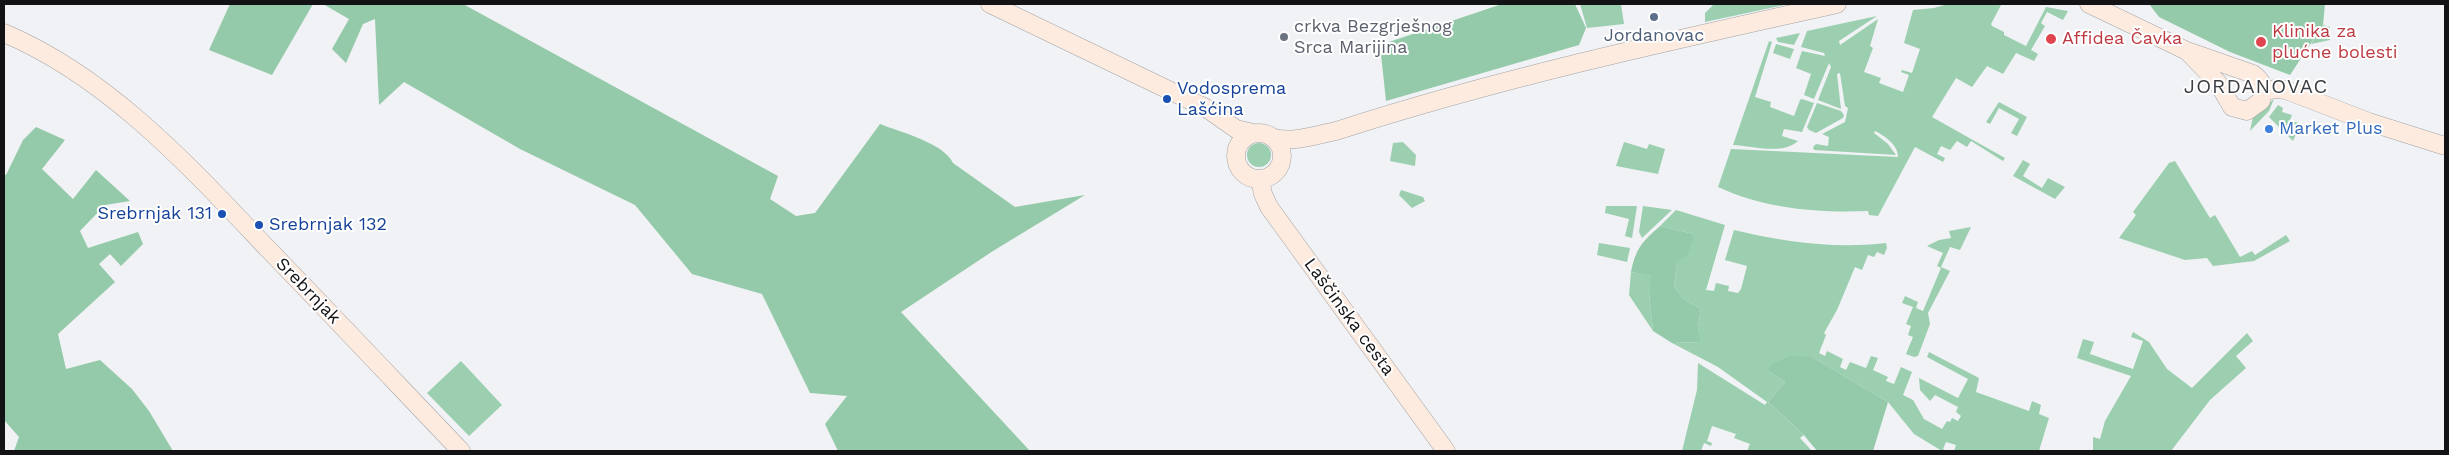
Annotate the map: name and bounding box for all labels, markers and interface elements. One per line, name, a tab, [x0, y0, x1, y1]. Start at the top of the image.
marker: Jordanovac	[1648, 11, 1660, 23]
place label: crkva Bezgrješnog Srca Marijina	[1294, 16, 1452, 58]
place label: Klinika za plućne bolesti	[2272, 21, 2397, 64]
place label: Jordanovac	[1604, 25, 1704, 47]
place label: Affidea Čavka	[2062, 28, 2182, 50]
marker: crkva Bezgrješnog Srca Marijina	[1278, 31, 1290, 43]
marker: Affidea Čavka	[2044, 32, 2058, 46]
marker: Klinika za plućne bolesti	[2254, 35, 2268, 49]
district label: JORDANOVAC	[2183, 75, 2329, 99]
place label: Vodosprema Lašćina	[1177, 78, 1286, 120]
marker: Vodosprema Lašćina	[1161, 93, 1173, 105]
place label: Market Plus	[2279, 118, 2383, 140]
marker: Market Plus	[2263, 123, 2275, 135]
place label: Srebrnjak 131	[97, 203, 212, 225]
marker: Srebrnjak 131	[216, 208, 228, 220]
place label: Srebrnjak 132	[269, 214, 387, 236]
marker: Srebrnjak 132	[253, 219, 265, 231]
street label: Srebrnjak	[271, 253, 345, 329]
street label: Laščinska cesta	[1299, 254, 1399, 380]

